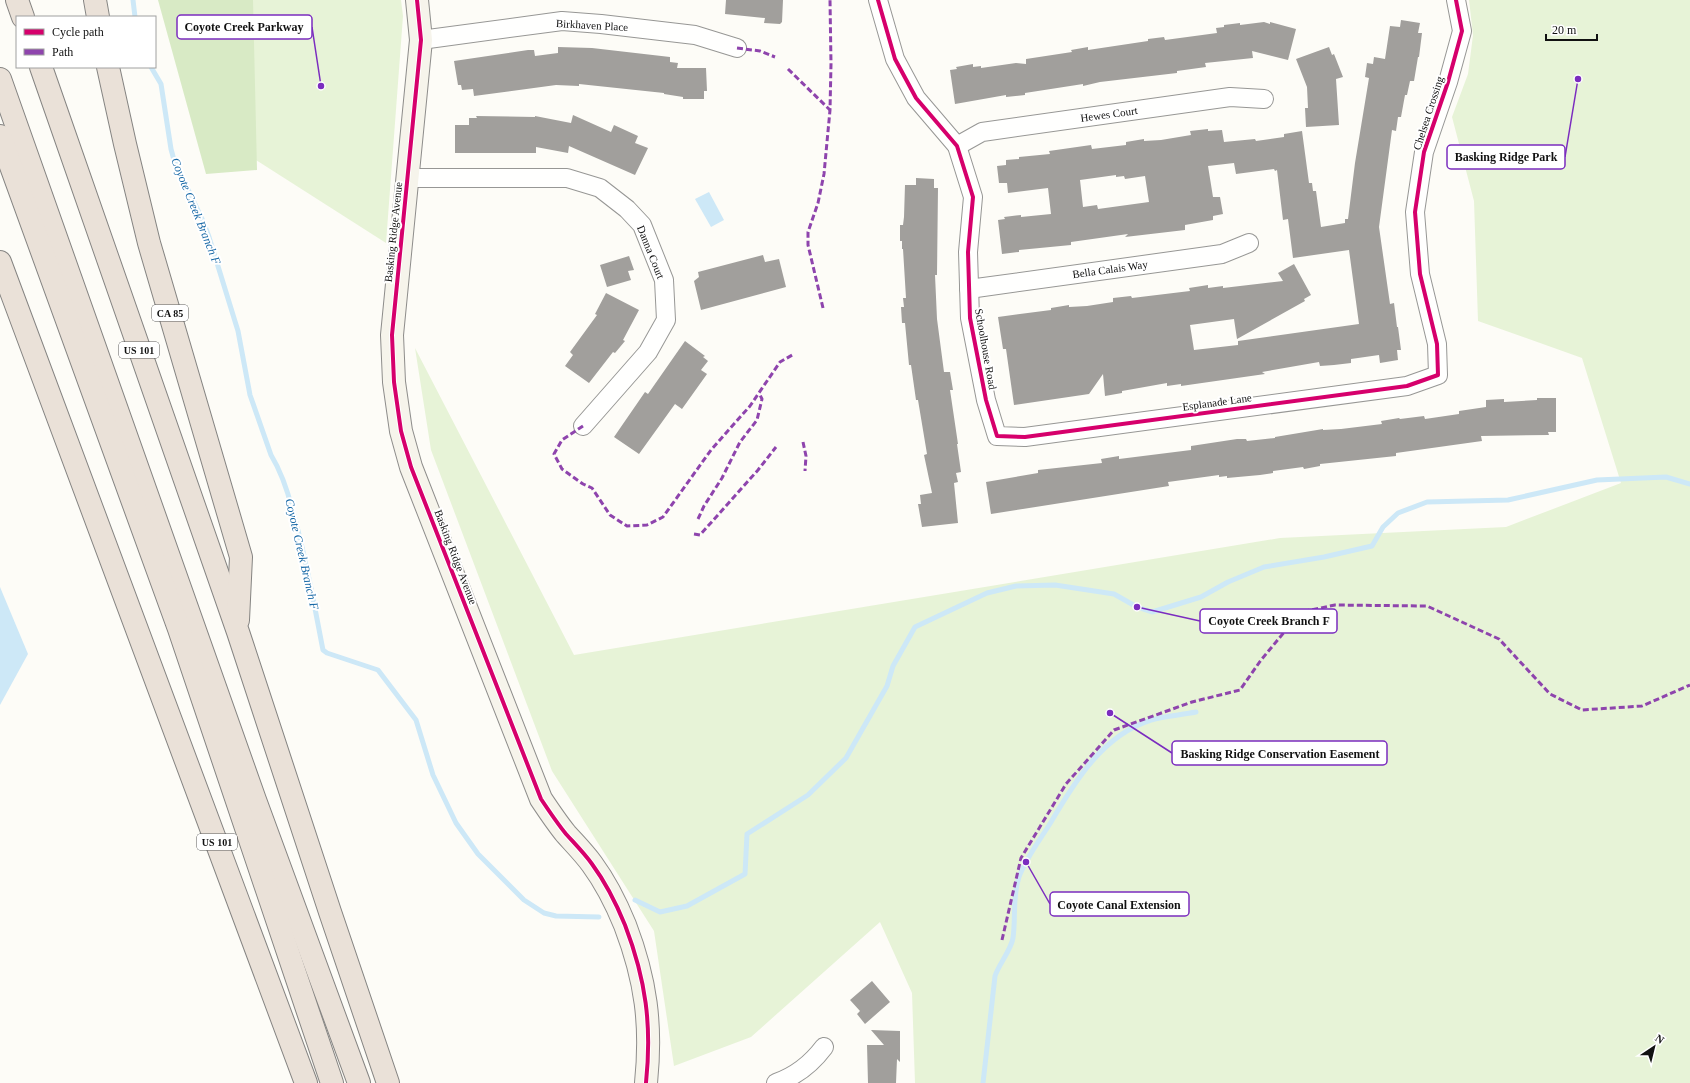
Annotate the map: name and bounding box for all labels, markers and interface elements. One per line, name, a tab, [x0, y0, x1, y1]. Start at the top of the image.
callout: Coyote Creek Parkway	[177, 15, 312, 39]
legend	[16, 16, 156, 68]
scale bar	[1546, 16, 1597, 42]
street label: Birkhaven Place	[556, 17, 629, 33]
text: Coyote Creek Parkway	[184, 20, 304, 34]
text: 20 m	[1552, 23, 1577, 37]
text: Cycle path	[52, 25, 104, 39]
text: Path	[52, 45, 73, 59]
street label: Chelsea Crossing	[1410, 74, 1446, 151]
street label: Hewes Court	[1080, 104, 1138, 124]
callout: Basking Ridge Park	[1447, 145, 1565, 169]
text: Basking Ridge Park	[1455, 150, 1558, 164]
water label: Coyote Creek Branch F	[168, 156, 224, 267]
street label: Basking Ridge Avenue	[382, 181, 404, 283]
street label: Danna Court	[635, 224, 667, 280]
street label: Bella Calais Way	[1072, 258, 1149, 280]
road number: CA 85	[152, 305, 188, 321]
street label: Schoolhouse Road	[973, 307, 999, 391]
road number: US 101	[119, 342, 159, 358]
street label: Esplanade Lane	[1182, 391, 1253, 413]
water label: Coyote Creek Branch F	[282, 497, 322, 612]
street label: Basking Ridge Avenue	[432, 508, 480, 606]
callout: Coyote Creek Branch F	[1200, 609, 1337, 633]
text: Coyote Creek Branch F	[1208, 614, 1330, 628]
callout: Basking Ridge Conservation Easement	[1172, 741, 1387, 765]
text: Basking Ridge Conservation Easement	[1180, 747, 1380, 761]
road number: US 101	[197, 834, 237, 850]
callout: Coyote Canal Extension	[1050, 892, 1189, 916]
text: Coyote Canal Extension	[1057, 898, 1181, 912]
north arrow	[1634, 1027, 1674, 1067]
text: N	[1653, 1032, 1666, 1046]

